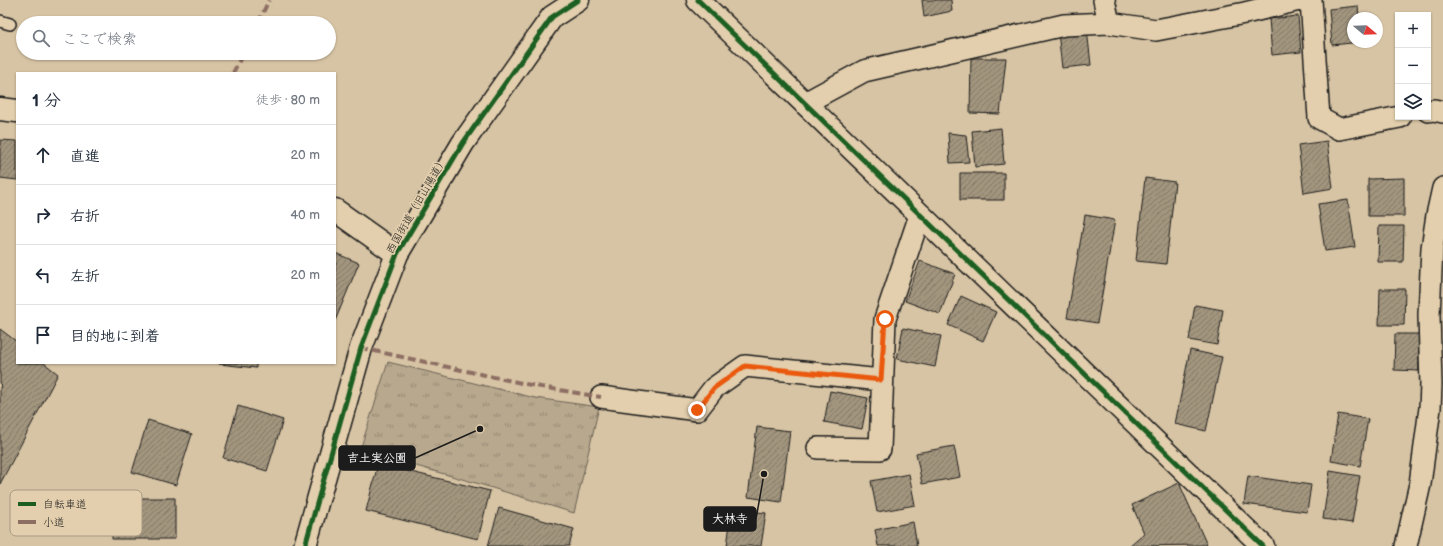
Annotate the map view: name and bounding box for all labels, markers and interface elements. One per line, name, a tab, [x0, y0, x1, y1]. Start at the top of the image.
north arrow	[1347, 12, 1383, 48]
map controls	[1395, 12, 1431, 120]
button: +	[1395, 12, 1431, 48]
search box	[16, 16, 336, 60]
icon: search	[30, 27, 52, 49]
text: ここで検索	[62, 30, 137, 49]
button: −	[1395, 48, 1431, 84]
button: layers	[1395, 84, 1431, 120]
text: 1 分	[32, 91, 61, 111]
text: 徒歩 · 80 m	[256, 92, 320, 108]
icon: ahead	[32, 144, 54, 166]
text: 直進	[70, 147, 100, 166]
text: 20 m	[290, 147, 320, 163]
street label: 西国街道（旧山陽道）	[383, 154, 450, 256]
icon: right	[32, 204, 54, 226]
text: 右折	[70, 207, 100, 226]
text: 40 m	[290, 207, 320, 223]
icon: left	[32, 264, 54, 286]
text: 左折	[70, 267, 100, 286]
text: 20 m	[290, 267, 320, 283]
route start	[876, 310, 894, 328]
icon: arrive	[32, 324, 54, 346]
text: 目的地に到着	[70, 327, 160, 346]
route end	[688, 401, 706, 419]
callout: 吉土実公園	[339, 446, 415, 470]
text: 吉土実公園	[347, 451, 407, 466]
legend	[10, 490, 142, 536]
text: 自転車道	[43, 498, 87, 511]
callout: 大林寺	[704, 507, 756, 531]
text: 大林寺	[712, 512, 748, 527]
text: 小道	[43, 516, 65, 529]

